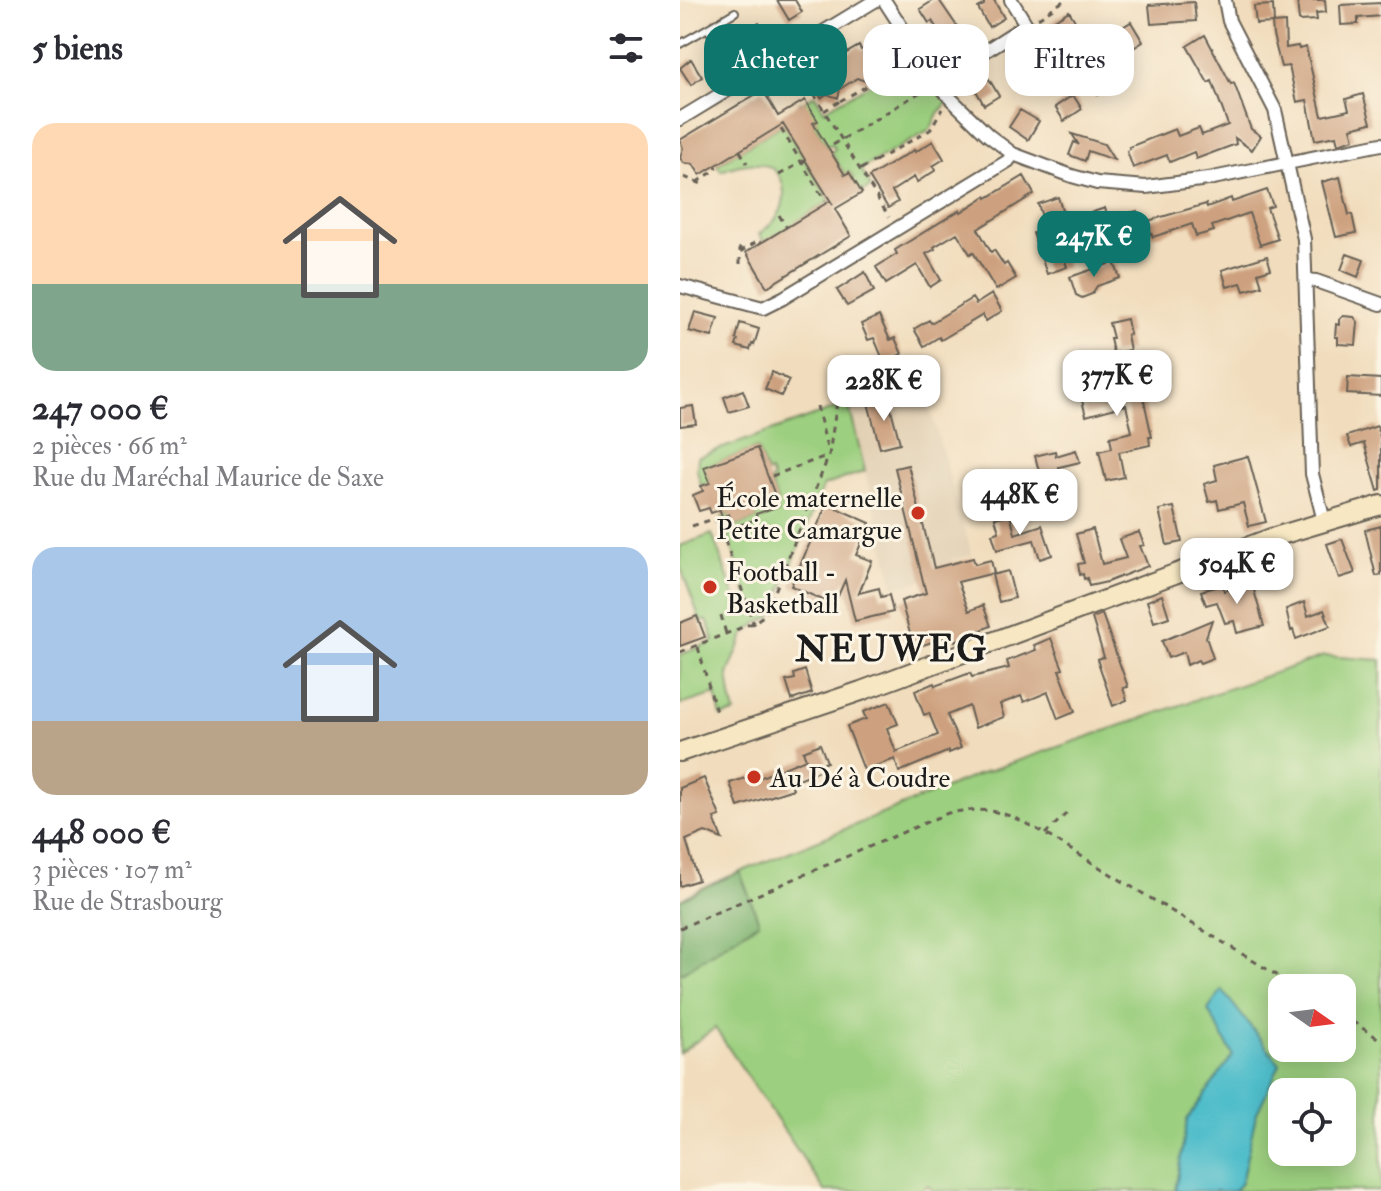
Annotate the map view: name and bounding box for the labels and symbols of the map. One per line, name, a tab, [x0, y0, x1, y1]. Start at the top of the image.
pin: 247K €	[1029, 211, 1159, 279]
pin: 377K €	[1052, 350, 1182, 418]
pin: 228K €	[819, 355, 949, 423]
pin: 448K €	[955, 469, 1085, 537]
place label: École maternelle Petite Camargue	[716, 481, 902, 548]
marker: École maternelle Petite Camargue	[909, 504, 927, 522]
pin: 504K €	[1172, 538, 1302, 606]
place label: Football - Basketball	[726, 555, 839, 622]
marker: Football - Basketball	[701, 578, 719, 596]
district label: NEUWEG	[794, 627, 989, 672]
place label: Au Dé à Coudre	[769, 761, 950, 796]
marker: Au Dé à Coudre	[745, 768, 763, 786]
north arrow	[1268, 974, 1356, 1062]

